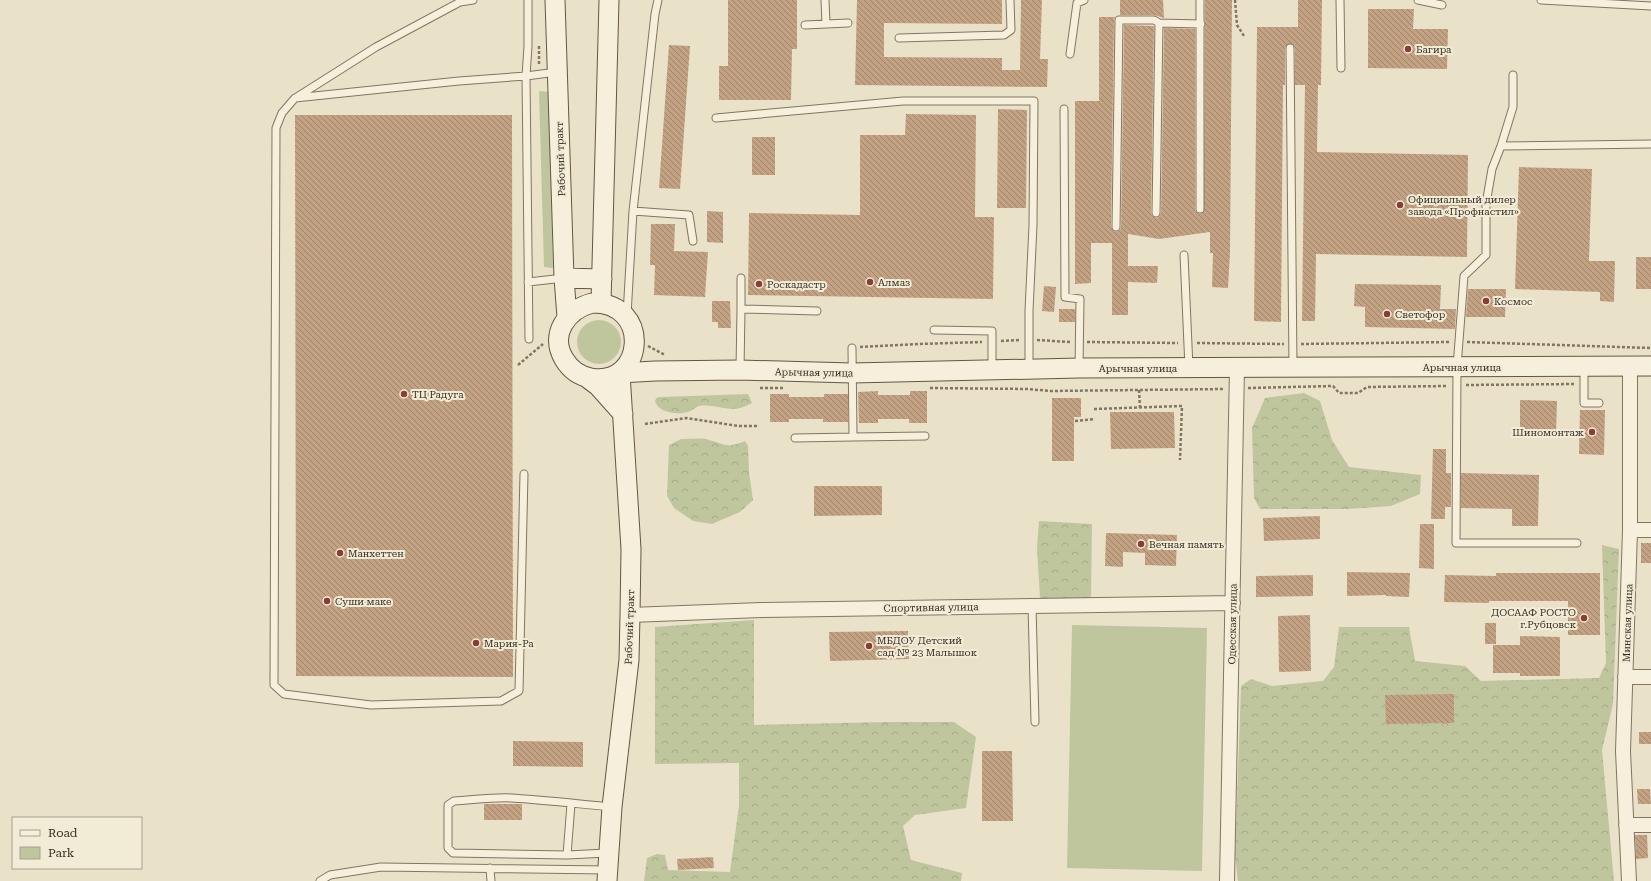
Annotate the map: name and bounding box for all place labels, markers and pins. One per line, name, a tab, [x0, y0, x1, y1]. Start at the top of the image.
marker: Багира	[1403, 44, 1413, 54]
place label: Багира	[1416, 44, 1452, 55]
place label: Официальный дилер завода «Профнастил»	[1408, 194, 1519, 217]
marker: Официальный дилер завода «Профнастил»	[1395, 200, 1405, 210]
marker: Алмаз	[865, 277, 875, 287]
place label: Алмаз	[878, 277, 910, 288]
marker: Роскадастр	[754, 279, 764, 289]
place label: Роскадастр	[767, 279, 826, 290]
marker: Космос	[1481, 296, 1491, 306]
place label: Космос	[1494, 296, 1533, 307]
marker: Светофор	[1382, 309, 1392, 319]
place label: Светофор	[1395, 309, 1446, 320]
marker: ТЦ Радуга	[399, 389, 409, 399]
place label: ТЦ Радуга	[412, 389, 464, 400]
place label: Шиномонтаж	[1512, 427, 1584, 438]
marker: Шиномонтаж	[1587, 427, 1597, 437]
marker: Вечная память	[1136, 539, 1146, 549]
place label: Вечная память	[1149, 539, 1225, 550]
marker: Манхеттен	[335, 548, 345, 558]
place label: Манхеттен	[348, 548, 404, 559]
marker: Суши маке	[322, 596, 332, 606]
place label: Суши маке	[335, 596, 392, 607]
place label: ДОСААФ РОСТО г.Рубцовск	[1491, 607, 1577, 630]
marker: ДОСААФ РОСТО г.Рубцовск	[1579, 613, 1589, 623]
place label: МБДОУ Детский сад № 23 Малышок	[877, 635, 978, 658]
marker: Мария-Ра	[471, 638, 481, 648]
place label: Мария-Ра	[484, 638, 534, 649]
marker: МБДОУ Детский сад № 23 Малышок	[864, 641, 874, 651]

